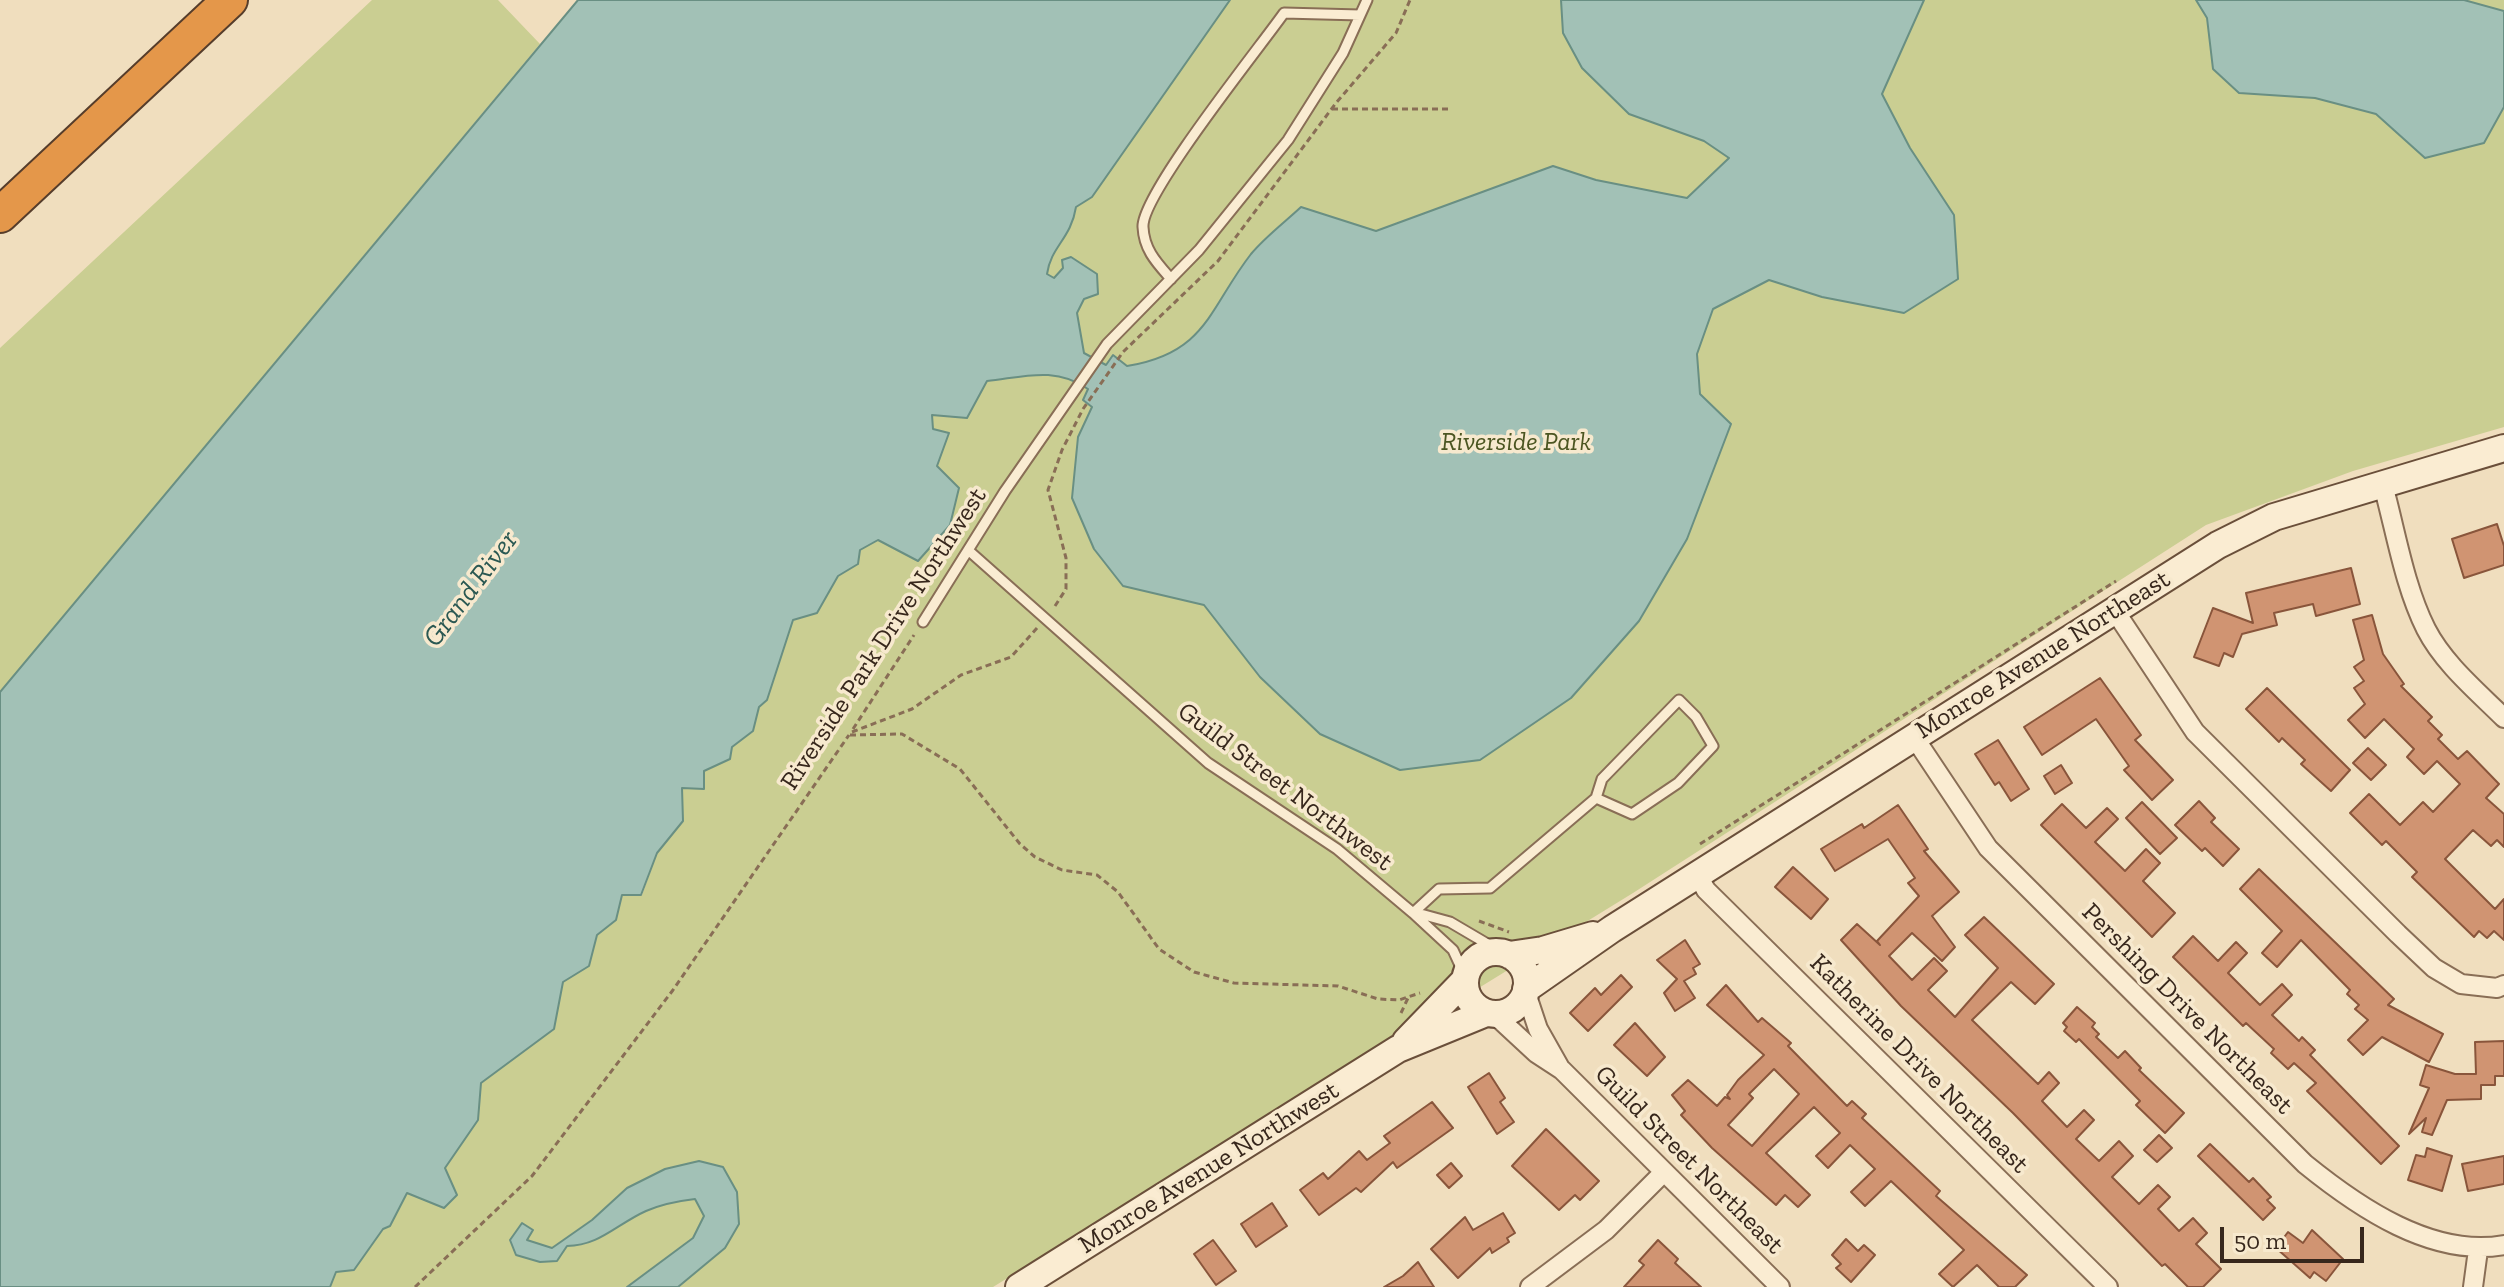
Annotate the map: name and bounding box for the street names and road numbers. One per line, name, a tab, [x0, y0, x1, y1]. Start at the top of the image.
street label: Riverside Park Drive Northwest	[774, 482, 994, 796]
street label: Monroe Avenue Northeast	[1910, 564, 2176, 746]
street label: Guild Street Northwest	[1171, 696, 1399, 878]
street label: Pershing Drive Northeast	[2075, 897, 2299, 1121]
street label: Katherine Drive Northeast	[1803, 948, 2035, 1180]
street label: Guild Street Northeast	[1588, 1059, 1790, 1261]
street label: Monroe Avenue Northwest	[1073, 1075, 1345, 1261]

